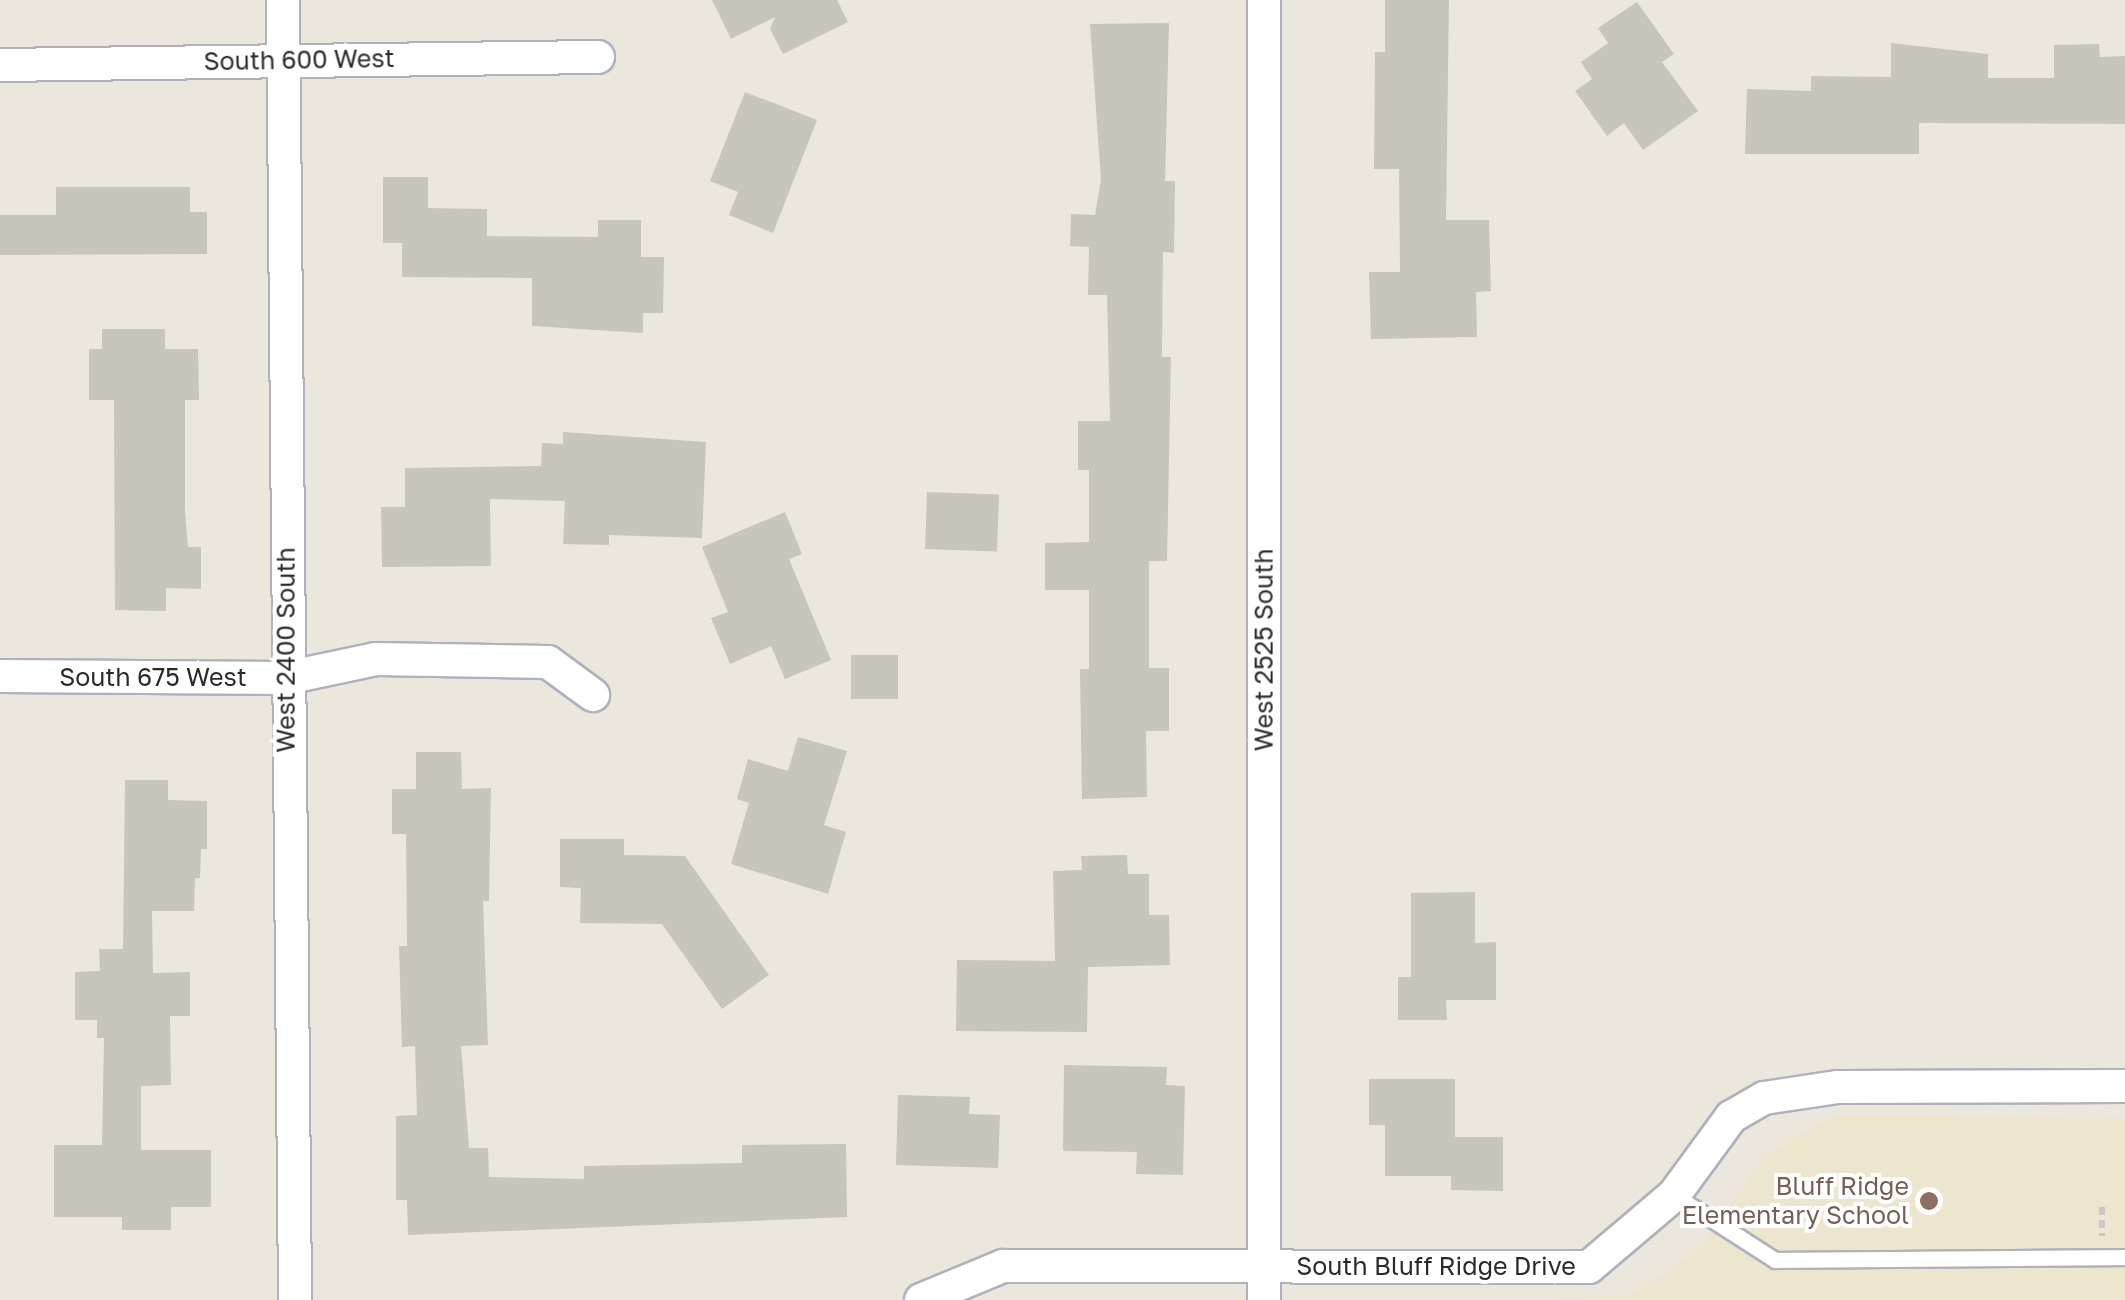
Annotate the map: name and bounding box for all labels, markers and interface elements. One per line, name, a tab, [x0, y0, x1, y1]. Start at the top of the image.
street label: South 600 West	[203, 43, 395, 77]
street label: West 2400 South	[271, 547, 301, 753]
street label: West 2525 South	[1249, 549, 1279, 751]
street label: South 675 West	[59, 662, 247, 692]
place label: Bluff Ridge Elementary School	[1682, 1172, 1909, 1231]
marker: Bluff Ridge Elementary School	[1918, 1190, 1940, 1212]
street label: South Bluff Ridge Drive	[1296, 1251, 1576, 1281]

